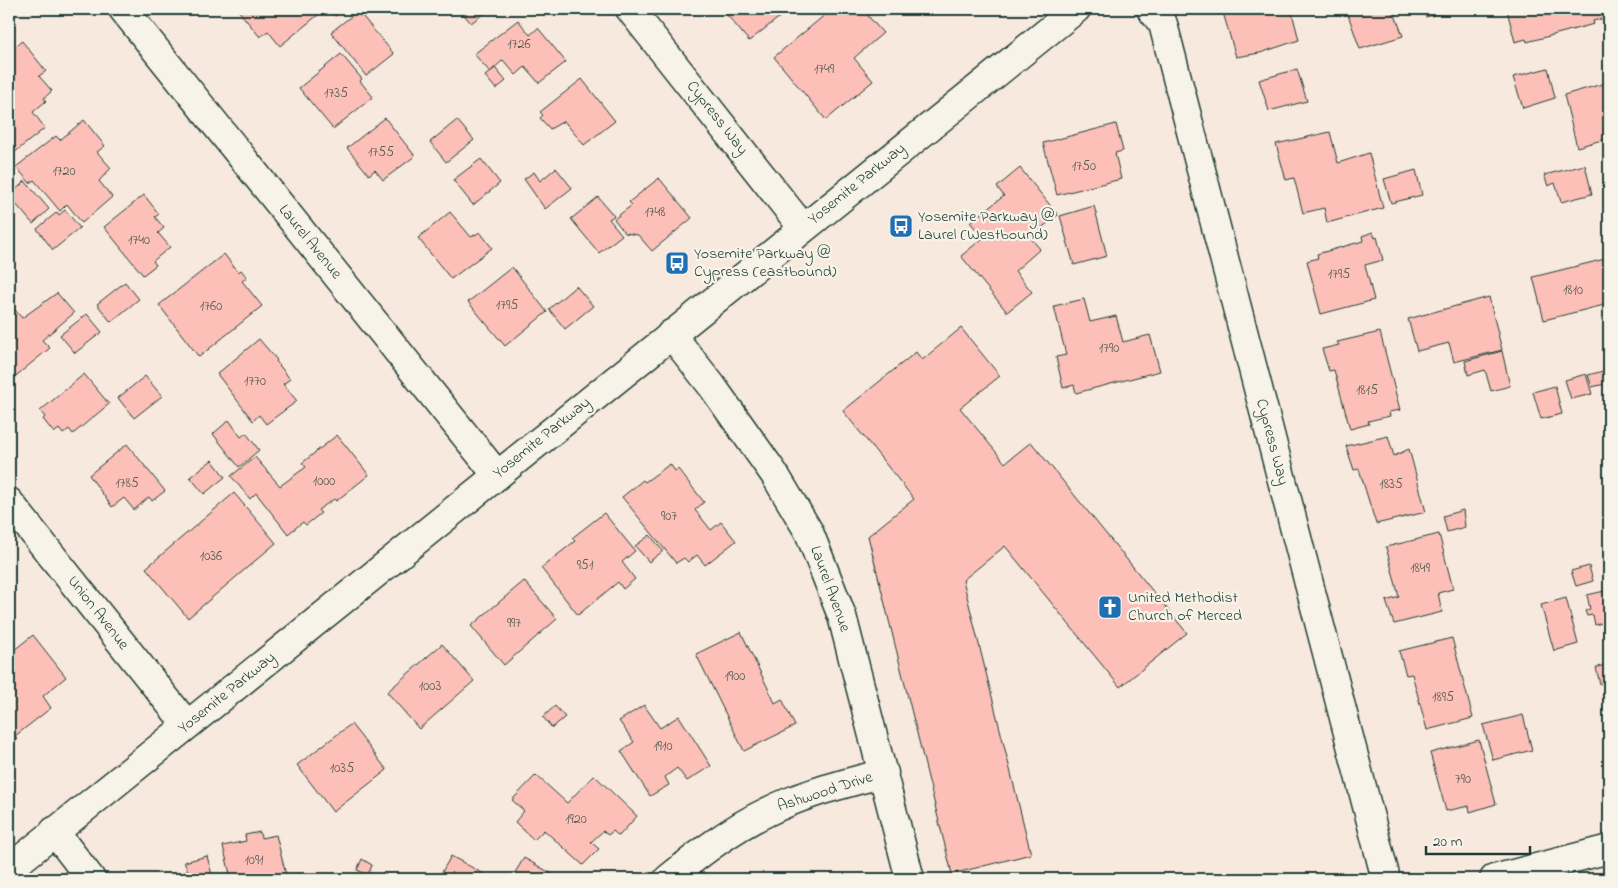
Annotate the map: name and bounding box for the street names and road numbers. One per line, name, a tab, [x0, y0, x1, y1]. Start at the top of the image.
street label: Cypress Way	[680, 76, 754, 160]
street label: Yosemite Parkway	[803, 137, 911, 231]
street label: Laurel Avenue	[272, 199, 348, 285]
street label: Yosemite Parkway	[488, 391, 596, 485]
street label: Cypress Way	[1249, 396, 1295, 488]
street label: Laurel Avenue	[803, 542, 857, 636]
street label: Union Avenue	[61, 571, 135, 656]
street label: Yosemite Parkway	[173, 646, 281, 740]
street label: Ashwood Drive	[774, 765, 877, 819]

